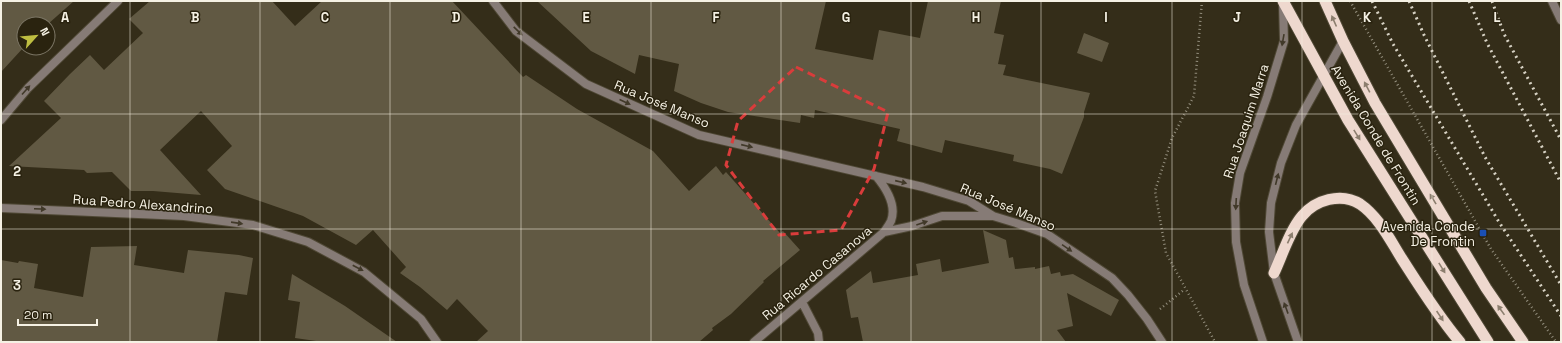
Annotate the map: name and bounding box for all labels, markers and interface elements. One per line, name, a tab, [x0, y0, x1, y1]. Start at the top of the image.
text: A	[61, 9, 70, 26]
text: B	[191, 9, 200, 26]
text: C	[321, 9, 329, 26]
text: D	[452, 9, 461, 26]
text: E	[582, 9, 590, 26]
text: F	[713, 9, 720, 26]
text: G	[842, 9, 850, 26]
text: H	[972, 9, 980, 26]
text: I	[1104, 9, 1108, 26]
text: J	[1233, 9, 1241, 26]
text: K	[1363, 9, 1372, 26]
text: L	[1493, 9, 1501, 26]
one-way arrow	[1331, 15, 1337, 27]
north arrow	[16, 16, 56, 56]
text: N	[37, 25, 53, 38]
one-way arrow	[513, 26, 523, 36]
one-way arrow	[1280, 34, 1286, 46]
street label: Rua Joaquim Marra	[1219, 61, 1273, 180]
street label: Avenida Conde de Frontin	[1327, 62, 1425, 208]
street label: Rua José Manso	[612, 76, 712, 132]
one-way arrow	[1364, 82, 1370, 93]
one-way arrow	[22, 85, 31, 95]
one-way arrow	[620, 100, 632, 106]
one-way arrow	[1353, 130, 1361, 140]
one-way arrow	[741, 143, 753, 149]
text: 2	[13, 163, 21, 180]
one-way arrow	[1275, 173, 1281, 186]
one-way arrow	[895, 179, 907, 185]
street label: Rua José Manso	[958, 179, 1058, 235]
street label: Rua Pedro Alexandrino	[72, 191, 214, 217]
one-way arrow	[1429, 193, 1436, 205]
one-way arrow	[1232, 198, 1239, 210]
one-way arrow	[34, 206, 46, 213]
place label: Avenida Conde De Frontin	[1382, 218, 1475, 250]
one-way arrow	[231, 220, 243, 226]
one-way arrow	[916, 220, 928, 226]
street label: Rua Ricardo Casanova	[759, 222, 876, 324]
marker: Avenida Conde De Frontin	[1478, 228, 1488, 238]
one-way arrow	[1287, 232, 1293, 244]
one-way arrow	[1061, 244, 1073, 251]
one-way arrow	[1438, 263, 1445, 274]
one-way arrow	[352, 265, 364, 272]
text: 3	[13, 277, 21, 294]
scale bar	[18, 301, 97, 327]
one-way arrow	[1282, 301, 1288, 313]
one-way arrow	[1497, 305, 1505, 315]
text: 20 m	[24, 307, 52, 323]
one-way arrow	[1436, 311, 1444, 321]

